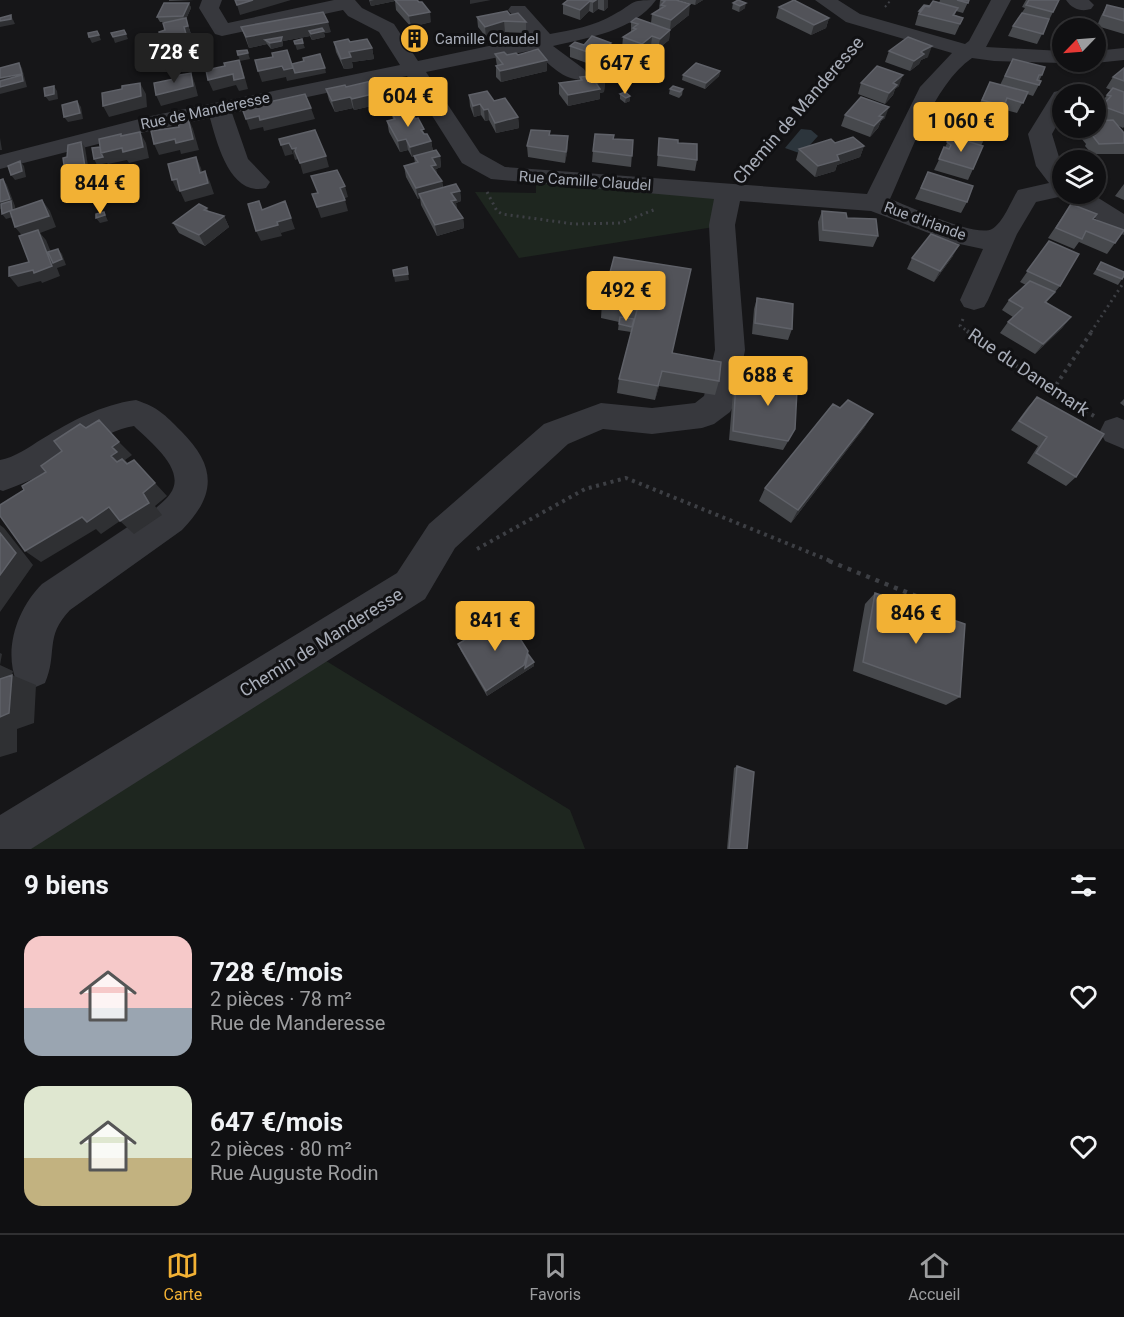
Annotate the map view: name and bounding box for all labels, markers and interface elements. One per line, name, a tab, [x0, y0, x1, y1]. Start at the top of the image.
north arrow	[1052, 18, 1106, 72]
map controls	[1052, 18, 1106, 204]
building icon: Camille Claudel	[398, 23, 430, 55]
place label: Camille Claudel	[435, 30, 539, 48]
street label: Chemin de Manderesse	[728, 32, 868, 188]
pin: 728 €	[132, 33, 216, 84]
text: 728 €	[149, 40, 199, 64]
pin: 647 €	[583, 44, 667, 95]
text: 647 €	[600, 51, 650, 75]
pin: 604 €	[366, 77, 450, 128]
text: 604 €	[383, 84, 433, 108]
button: locate	[1052, 84, 1106, 138]
street label: Rue de Manderesse	[139, 89, 271, 133]
pin: 1 060 €	[906, 102, 1016, 153]
text: 1 060 €	[927, 109, 995, 133]
button: layers	[1052, 150, 1106, 204]
pin: 844 €	[58, 164, 142, 215]
street label: Rue Camille Claudel	[518, 167, 652, 195]
text: 844 €	[75, 171, 125, 195]
street label: Rue d'Irlande	[882, 198, 968, 244]
pin: 492 €	[584, 271, 668, 322]
text: 492 €	[601, 278, 651, 302]
street label: Rue du Danemark	[964, 324, 1094, 421]
pin: 688 €	[726, 356, 810, 407]
text: 688 €	[743, 363, 793, 387]
street label: Chemin de Manderesse	[235, 583, 407, 701]
pin: 846 €	[874, 594, 958, 645]
pin: 841 €	[453, 601, 537, 652]
text: 846 €	[891, 601, 941, 625]
text: 841 €	[470, 608, 520, 632]
icon: filters	[1067, 869, 1100, 902]
text: 9 biens	[24, 870, 109, 900]
text: 728 €/mois	[210, 957, 343, 987]
icon: home	[72, 960, 144, 1032]
icon: heart	[1067, 980, 1100, 1013]
text: 2 pièces · 78 m²	[210, 987, 352, 1011]
text: Rue de Manderesse	[210, 1011, 385, 1035]
text: 647 €/mois	[210, 1107, 343, 1137]
icon: home	[72, 1110, 144, 1182]
icon: heart	[1067, 1130, 1100, 1163]
text: 2 pièces · 80 m²	[210, 1137, 352, 1161]
text: Rue Auguste Rodin	[210, 1161, 379, 1185]
tab: Carte	[164, 1249, 202, 1304]
tab: Favoris	[529, 1249, 581, 1304]
tab: Accueil	[908, 1249, 960, 1304]

